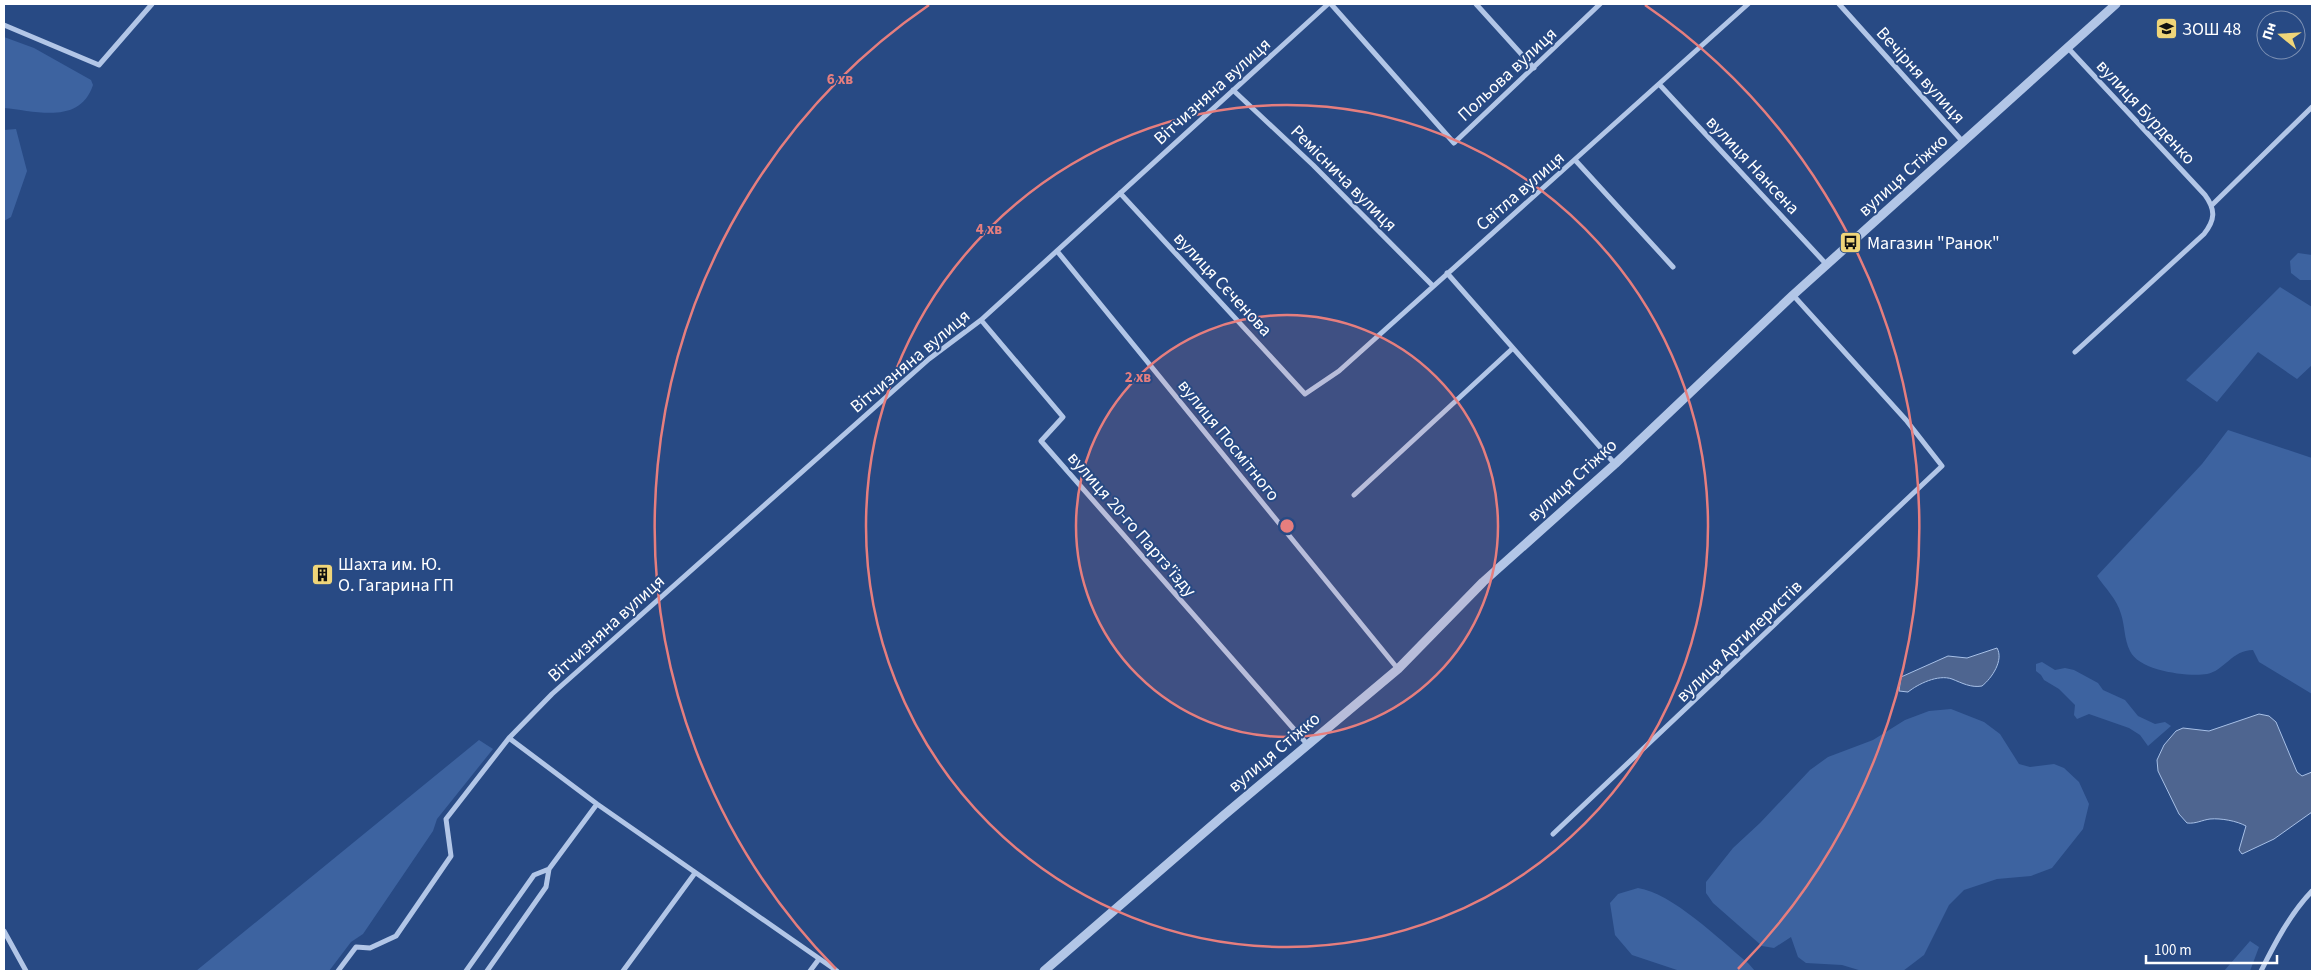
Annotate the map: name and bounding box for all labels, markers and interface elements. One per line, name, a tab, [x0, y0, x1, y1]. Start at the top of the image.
north arrow	[2256, 10, 2306, 60]
school or university icon: ЗОШ 48	[2154, 17, 2178, 41]
place label: ЗОШ 48	[2182, 17, 2241, 42]
text: Пн	[2257, 20, 2282, 43]
street label: Вечірня вулиця	[1870, 21, 1971, 129]
street label: Польова вулиця	[1452, 22, 1563, 127]
street label: Вітчизняна вулиця	[1148, 32, 1276, 151]
street label: вулиця Бурденко	[2090, 54, 2201, 170]
text: 6 хв	[827, 69, 853, 90]
street label: вулиця Нансена	[1700, 110, 1805, 220]
street label: Реміснича вулиця	[1285, 120, 1402, 237]
street label: вулиця Стіжко	[1853, 128, 1954, 223]
street label: Світла вулиця	[1471, 146, 1570, 237]
text: 4 хв	[976, 219, 1002, 240]
street label: вулиця Сєченова	[1168, 227, 1278, 342]
bus stop icon: Магазин "Ранок"	[1839, 231, 1863, 255]
place label: Магазин "Ранок"	[1867, 231, 2000, 256]
street label: Вітчизняна вулиця	[845, 304, 976, 419]
text: 2 хв	[1125, 367, 1151, 388]
street label: вулиця Посмітного	[1172, 374, 1286, 506]
street label: вулиця Стіжко	[1522, 433, 1623, 528]
street label: вулиця 20-го Партз'їзду	[1061, 446, 1202, 603]
centre of rings	[1278, 517, 1296, 535]
place label: Шахта им. Ю. О. Гагарина ГП	[338, 552, 454, 598]
building icon: Шахта им. Ю. О. Гагарина ГП	[310, 562, 334, 586]
street label: Вітчизняна вулиця	[542, 569, 670, 688]
street label: вулиця Артилеристів	[1671, 575, 1808, 708]
street label: вулиця Стіжко	[1223, 706, 1326, 798]
scale bar	[2146, 932, 2277, 964]
text: 100 m	[2154, 940, 2192, 961]

